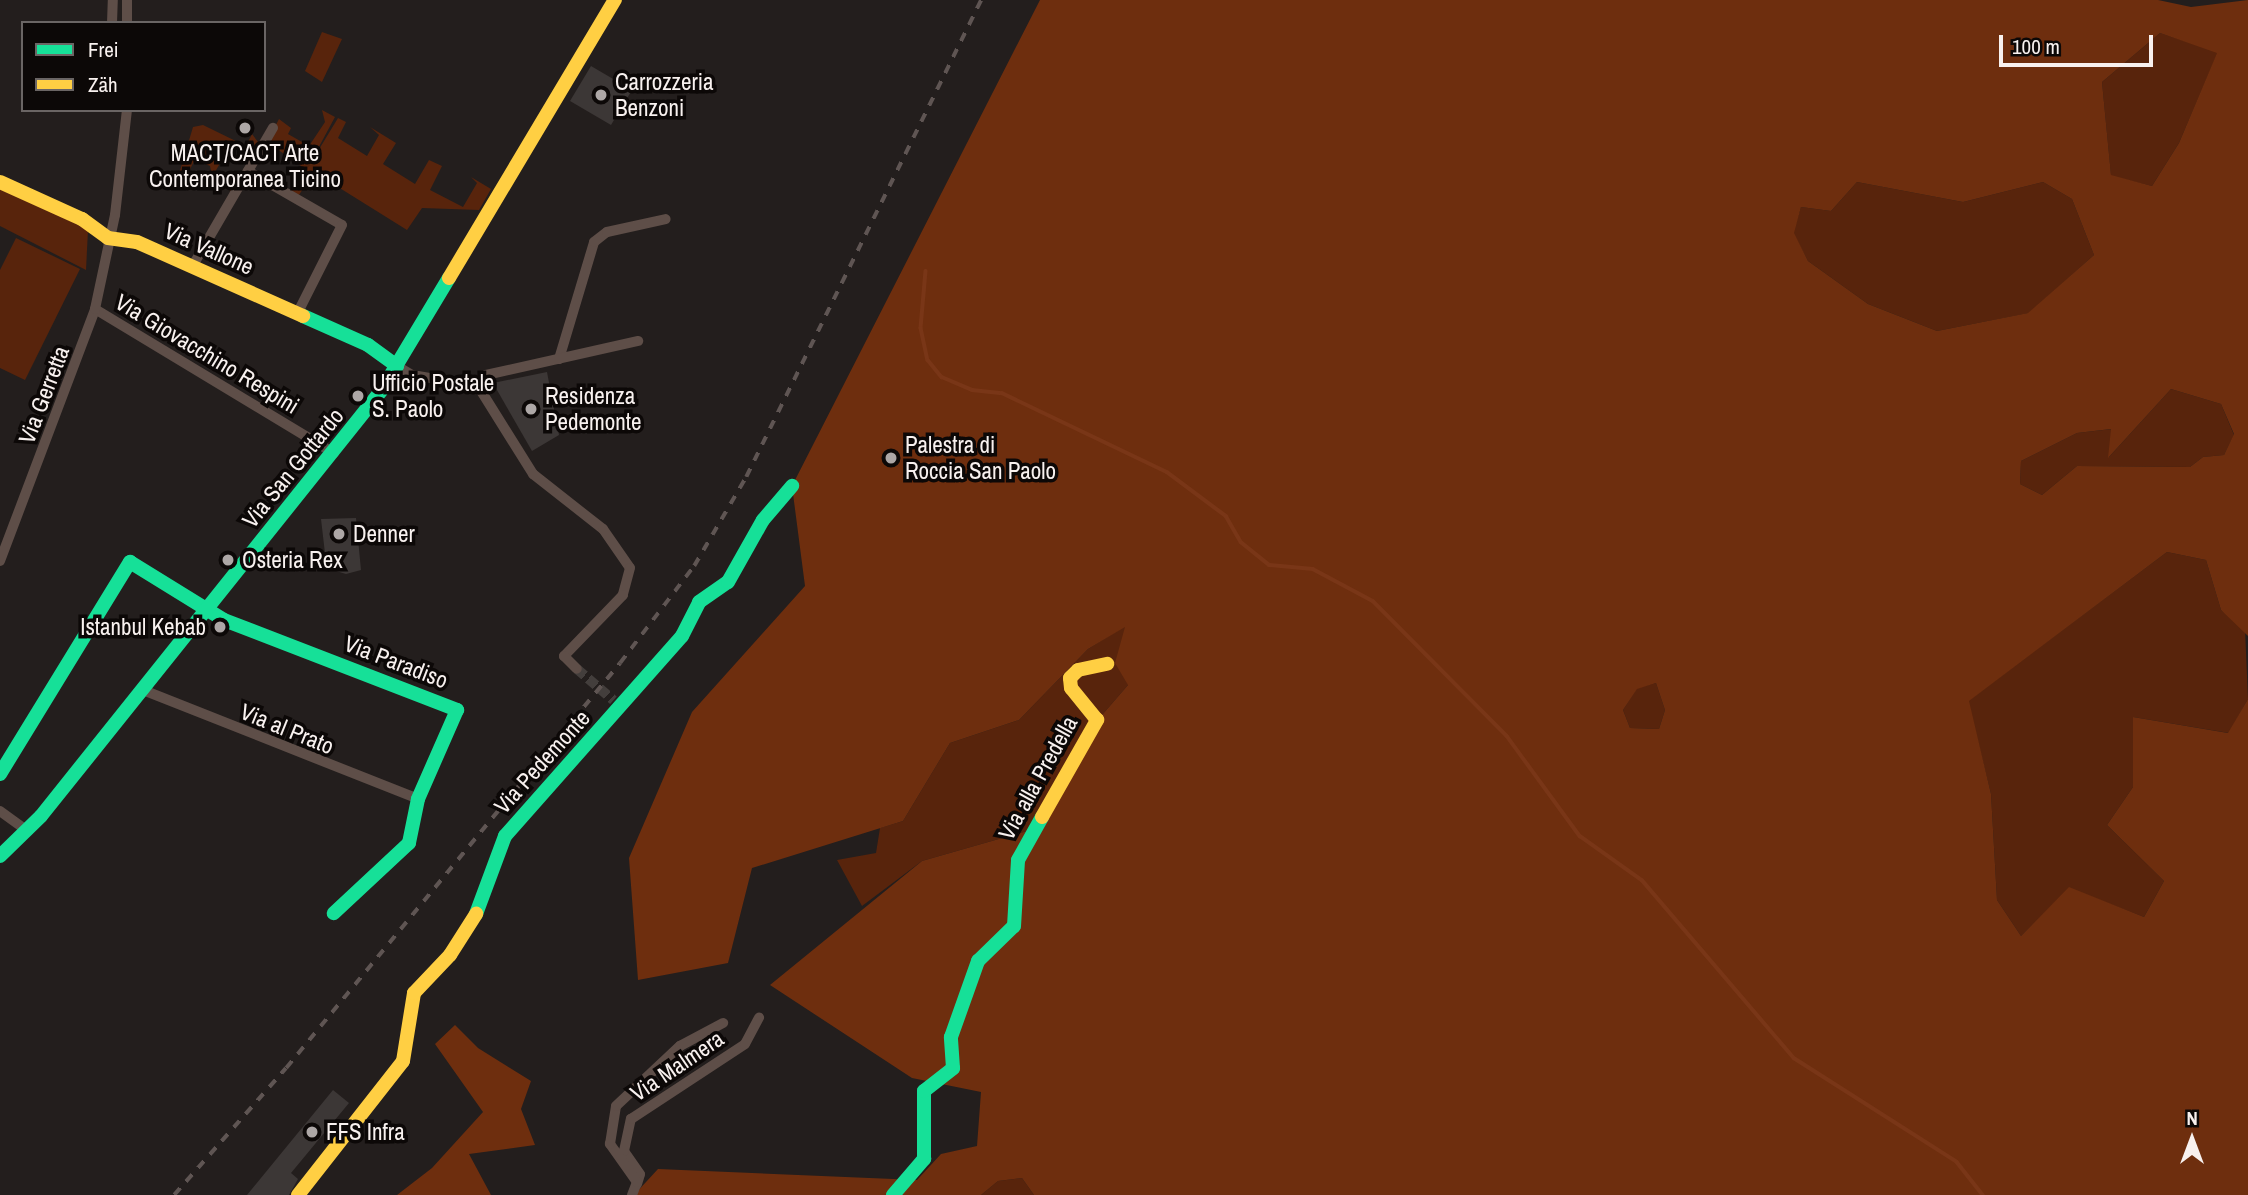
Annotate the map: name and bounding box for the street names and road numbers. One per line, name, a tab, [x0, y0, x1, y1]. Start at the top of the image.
street label: Via Vallone	[160, 217, 258, 281]
street label: Via Giovacchino Respini	[110, 288, 304, 420]
street label: Via Gerretta	[13, 342, 75, 448]
street label: Via San Gottardo	[237, 403, 349, 533]
street label: Via Paradiso	[340, 630, 452, 694]
street label: Via al Prato	[236, 698, 338, 760]
street label: Via Pedemonte	[488, 705, 596, 819]
street label: Via alla Predella	[993, 711, 1083, 845]
street label: Via Malmera	[625, 1025, 729, 1107]

